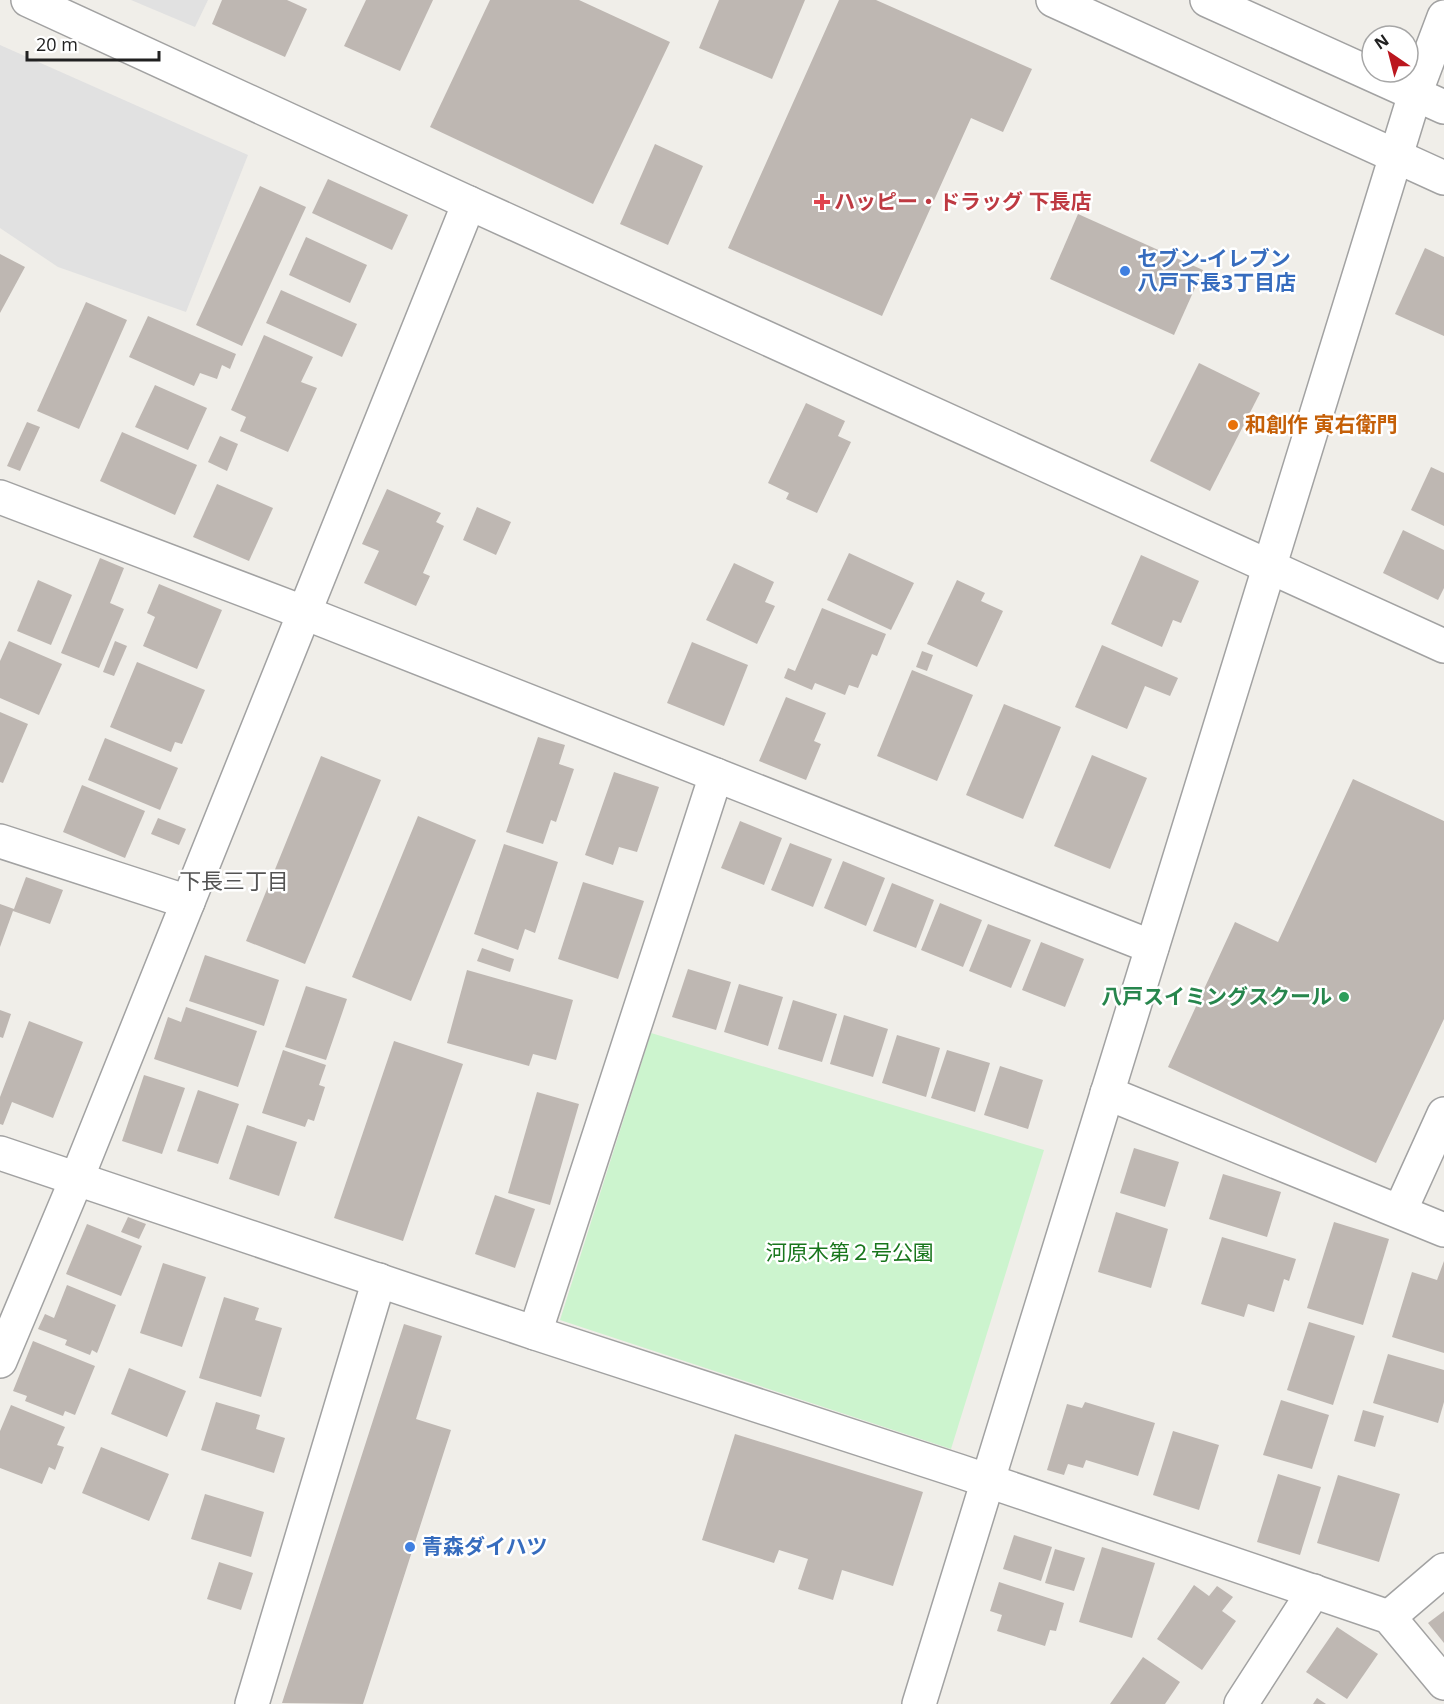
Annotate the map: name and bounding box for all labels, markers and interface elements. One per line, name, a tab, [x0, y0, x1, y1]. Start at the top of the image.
scale bar	[27, 24, 159, 62]
north arrow	[1360, 24, 1420, 84]
text: N	[1370, 29, 1393, 54]
text: 20 m	[36, 32, 78, 56]
place label: ハッピー・ドラッグ 下長店	[834, 187, 1091, 215]
marker: ハッピー・ドラッグ 下長店	[815, 195, 829, 209]
place label: セブン-イレブン 八戸下長3丁目店	[1137, 244, 1296, 296]
marker: セブン-イレブン 八戸下長3丁目店	[1118, 264, 1132, 278]
place label: 和創作 寅右衛門	[1245, 410, 1397, 438]
marker: 和創作 寅右衛門	[1226, 418, 1240, 432]
district label: 下長三丁目	[179, 865, 289, 895]
place label: 八戸スイミングスクール	[1101, 982, 1332, 1010]
marker: 八戸スイミングスクール	[1337, 990, 1351, 1004]
park label: 河原木第２号公園	[766, 1238, 934, 1266]
place label: 青森ダイハツ	[422, 1532, 548, 1560]
marker: 青森ダイハツ	[403, 1540, 417, 1554]

